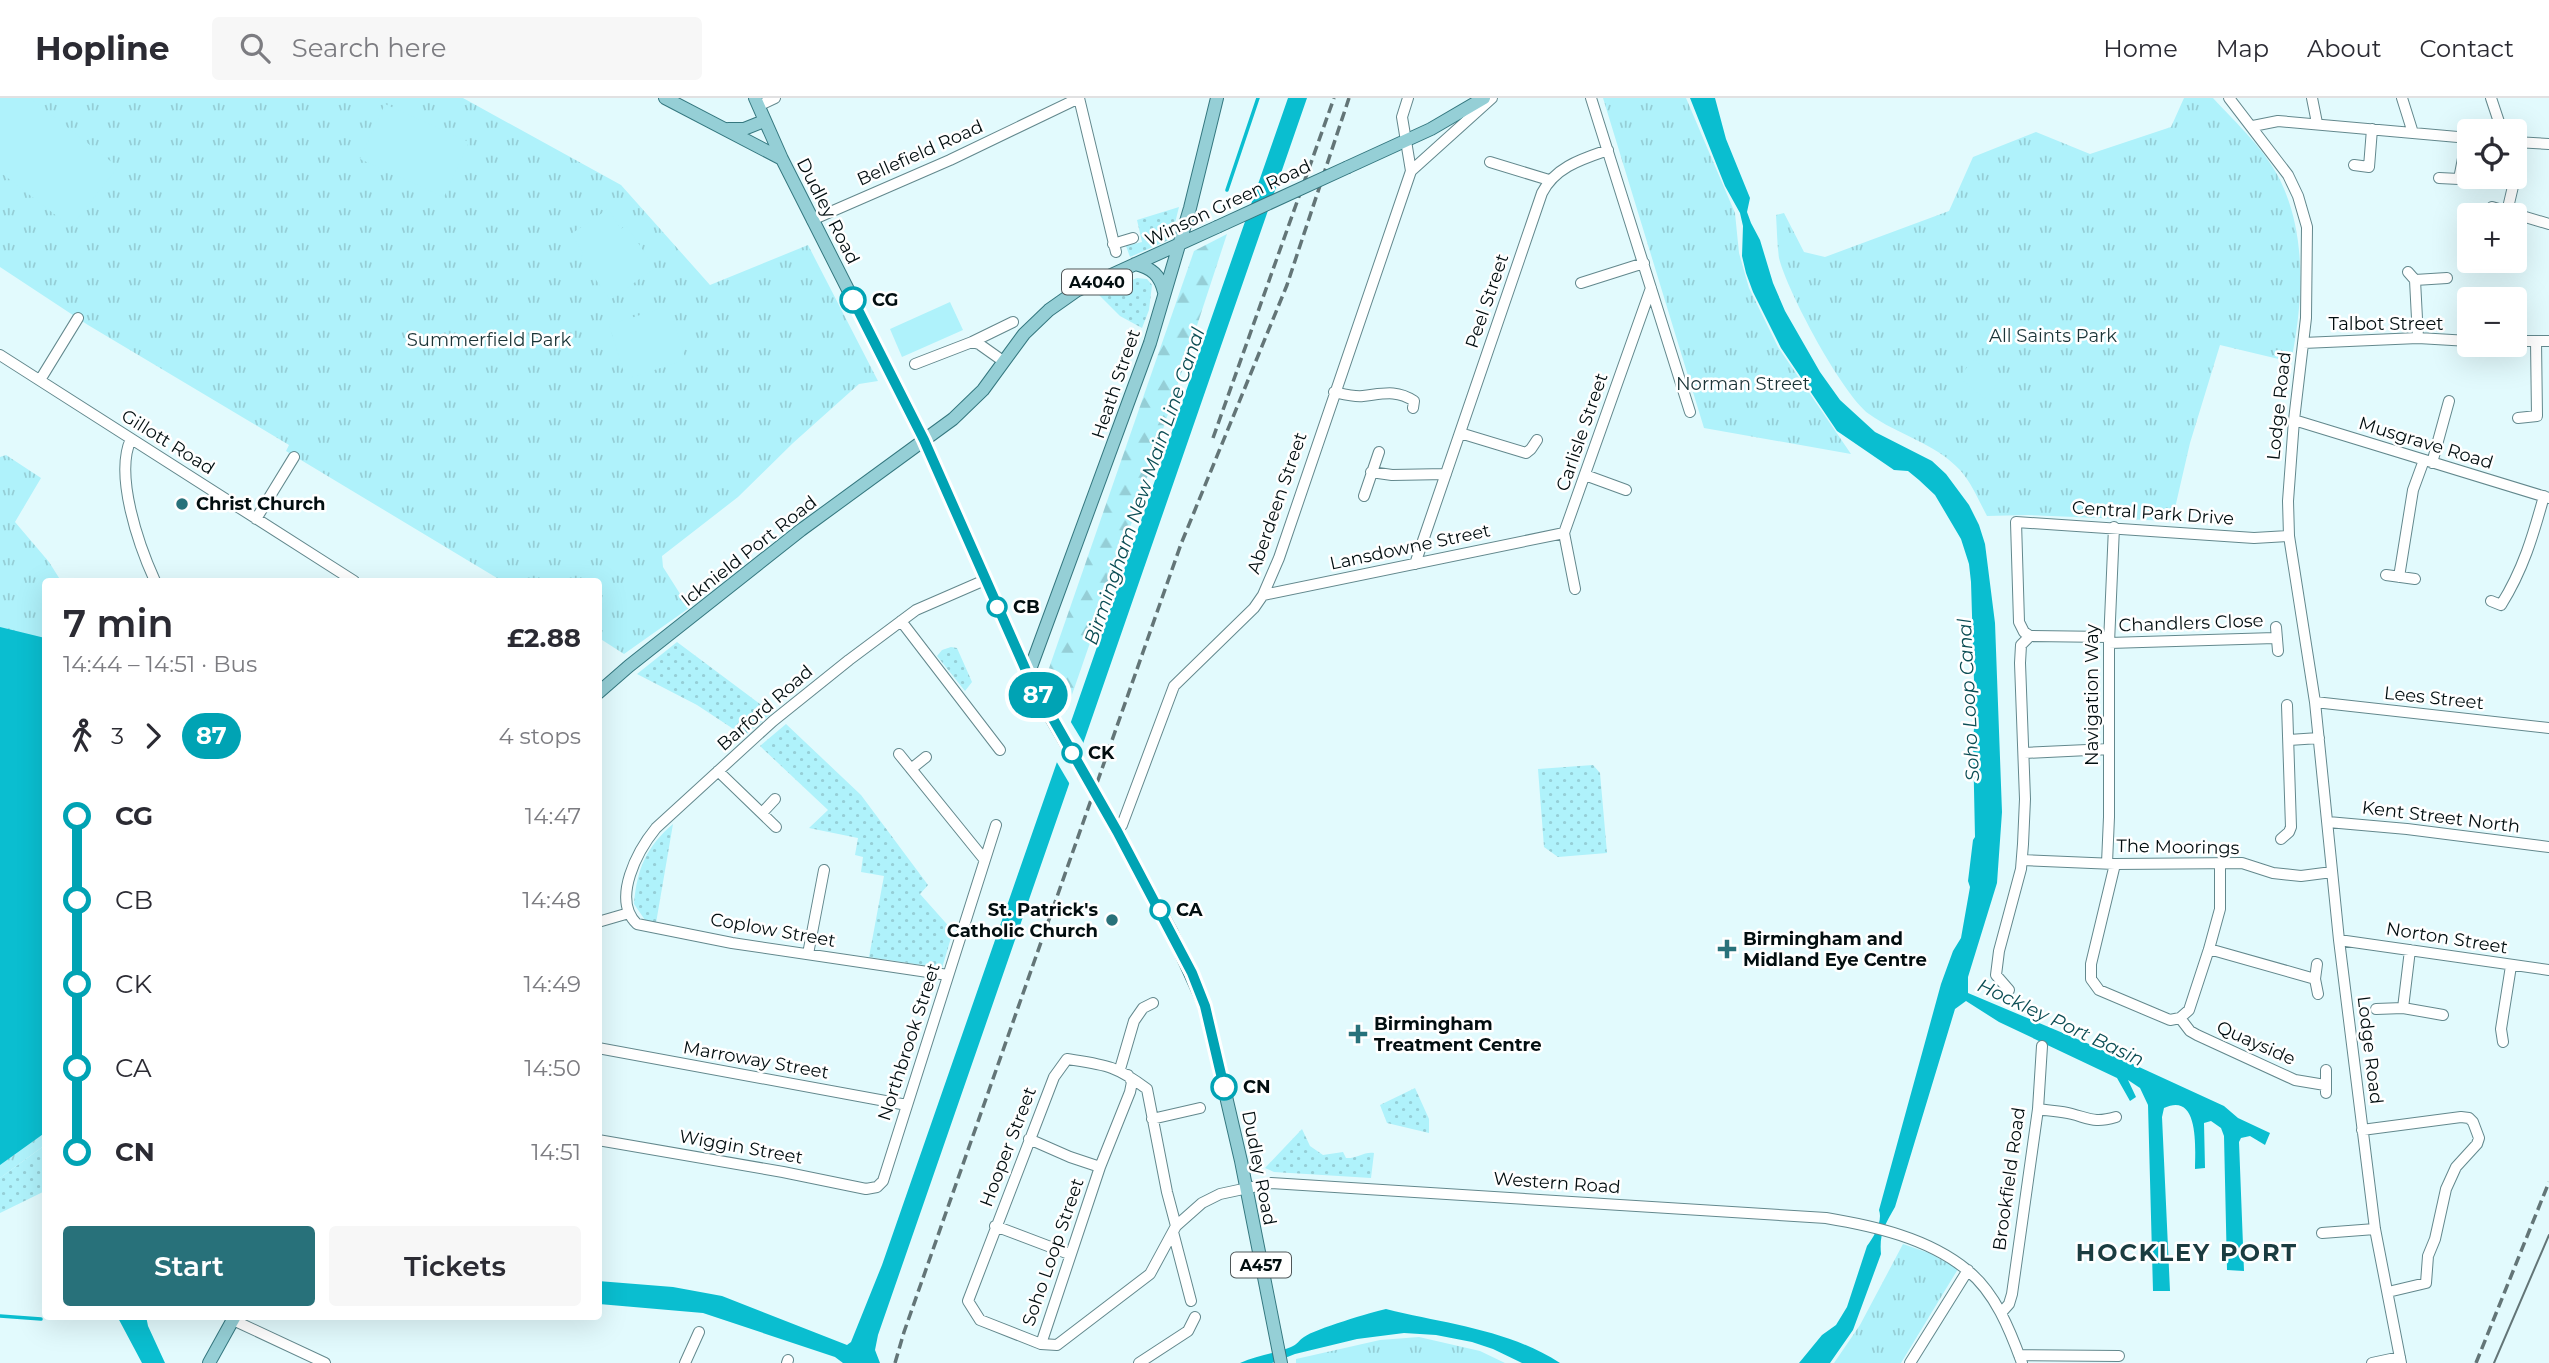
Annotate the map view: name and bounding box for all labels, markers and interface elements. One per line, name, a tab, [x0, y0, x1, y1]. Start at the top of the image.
search box	[212, 17, 702, 80]
text: Hopline	[35, 28, 170, 68]
icon: search	[236, 29, 274, 67]
text: Search here	[292, 32, 446, 64]
text: Home	[2103, 34, 2178, 63]
text: Map	[2216, 34, 2269, 63]
text: About	[2307, 34, 2381, 63]
text: Contact	[2419, 34, 2514, 63]
street label: Bellefield Road	[854, 115, 986, 191]
map controls	[2457, 119, 2527, 357]
button: locate	[2457, 119, 2527, 189]
street label: Dudley Road	[792, 154, 864, 268]
street label: Winson Green Road	[1142, 155, 1314, 251]
button: +	[2457, 203, 2527, 273]
street label: Peel Street	[1461, 251, 1513, 351]
road number: A4040	[1062, 270, 1132, 294]
marker: CG	[840, 287, 866, 313]
button: −	[2457, 287, 2527, 357]
place label: CG	[872, 289, 898, 311]
street label: Talbot Street	[2328, 313, 2444, 335]
water label: Birmingham New Main Line Canal	[1079, 324, 1210, 648]
park label: All Saints Park	[1989, 325, 2117, 347]
street label: Heath Street	[1087, 326, 1145, 442]
park label: Summerfield Park	[407, 329, 571, 351]
street label: Lodge Road	[2262, 351, 2296, 461]
street label: Carlisle Street	[1551, 370, 1613, 494]
park label: Norman Street	[1676, 373, 1810, 395]
street label: Gillott Road	[117, 405, 219, 479]
street label: Musgrave Road	[2356, 412, 2496, 474]
street label: Aberdeen Street	[1242, 429, 1312, 577]
street label: Icknield Port Road	[677, 491, 821, 611]
place label: Christ Church	[196, 493, 326, 515]
marker: Christ Church	[174, 496, 190, 512]
street label: Central Park Drive	[2071, 496, 2235, 530]
street label: Lansdowne Street	[1328, 519, 1492, 575]
place label: CB	[1013, 596, 1040, 618]
marker: CB	[987, 597, 1007, 617]
text: 7 min	[63, 600, 174, 647]
street label: Chandlers Close	[2118, 609, 2264, 637]
water label: Soho Loop Canal	[1953, 617, 1984, 782]
text: £2.88	[507, 622, 581, 654]
street label: Navigation Way	[2081, 624, 2103, 766]
text: 14:44 – 14:51 · Bus	[63, 650, 257, 678]
street label: Barford Road	[713, 660, 817, 756]
line badge: 87	[1006, 672, 1070, 718]
text: 87	[1023, 680, 1053, 709]
street label: Lees Street	[2383, 682, 2485, 714]
icon: walk	[63, 717, 101, 755]
icon: forward	[134, 717, 172, 755]
text: 87	[196, 721, 227, 750]
text: 3	[111, 722, 124, 750]
text: 4 stops	[498, 722, 581, 750]
place label: CK	[1088, 742, 1115, 764]
marker: CK	[1062, 743, 1082, 763]
street label: Kent Street North	[2361, 796, 2521, 838]
text: CG	[115, 800, 153, 832]
text: 14:47	[525, 802, 581, 830]
street label: The Moorings	[2116, 835, 2240, 859]
text: CB	[115, 884, 153, 916]
text: 14:48	[522, 886, 581, 914]
place label: St. Patrick's Catholic Church	[947, 899, 1098, 942]
place label: CA	[1176, 899, 1203, 921]
marker: CA	[1150, 900, 1170, 920]
street label: Coplow Street	[709, 908, 837, 952]
marker: St. Patrick's Catholic Church	[1104, 912, 1120, 928]
street label: Norton Street	[2385, 918, 2509, 958]
place label: Birmingham and Midland Eye Centre	[1743, 928, 1927, 971]
marker: Birmingham and Midland Eye Centre	[1717, 939, 1737, 959]
street label: Northbrook Street	[873, 960, 945, 1124]
text: CK	[115, 968, 152, 1000]
text: 14:49	[523, 970, 581, 998]
water label: Hockley Port Basin	[1974, 974, 2148, 1071]
street label: Lodge Road	[2352, 995, 2388, 1105]
place label: Birmingham Treatment Centre	[1374, 1013, 1542, 1056]
street label: Quayside	[2213, 1016, 2299, 1070]
marker: Birmingham Treatment Centre	[1348, 1024, 1368, 1044]
street label: Marroway Street	[681, 1036, 831, 1084]
text: CA	[115, 1052, 152, 1084]
text: 14:50	[524, 1054, 581, 1082]
marker: CN	[1211, 1074, 1237, 1100]
place label: CN	[1243, 1076, 1271, 1098]
street label: Hooper Street	[975, 1084, 1041, 1210]
street label: Brookfield Road	[1988, 1106, 2030, 1252]
street label: Dudley Road	[1237, 1109, 1281, 1227]
street label: Wiggin Street	[677, 1125, 805, 1169]
text: CN	[115, 1136, 155, 1168]
text: 14:51	[531, 1138, 581, 1166]
street label: Western Road	[1493, 1168, 1621, 1198]
street label: Soho Loop Street	[1017, 1175, 1089, 1329]
button: Start	[63, 1226, 315, 1306]
button: Tickets	[329, 1226, 581, 1306]
district label: HOCKLEY PORT	[2076, 1238, 2298, 1267]
road number: A457	[1231, 1252, 1291, 1278]

